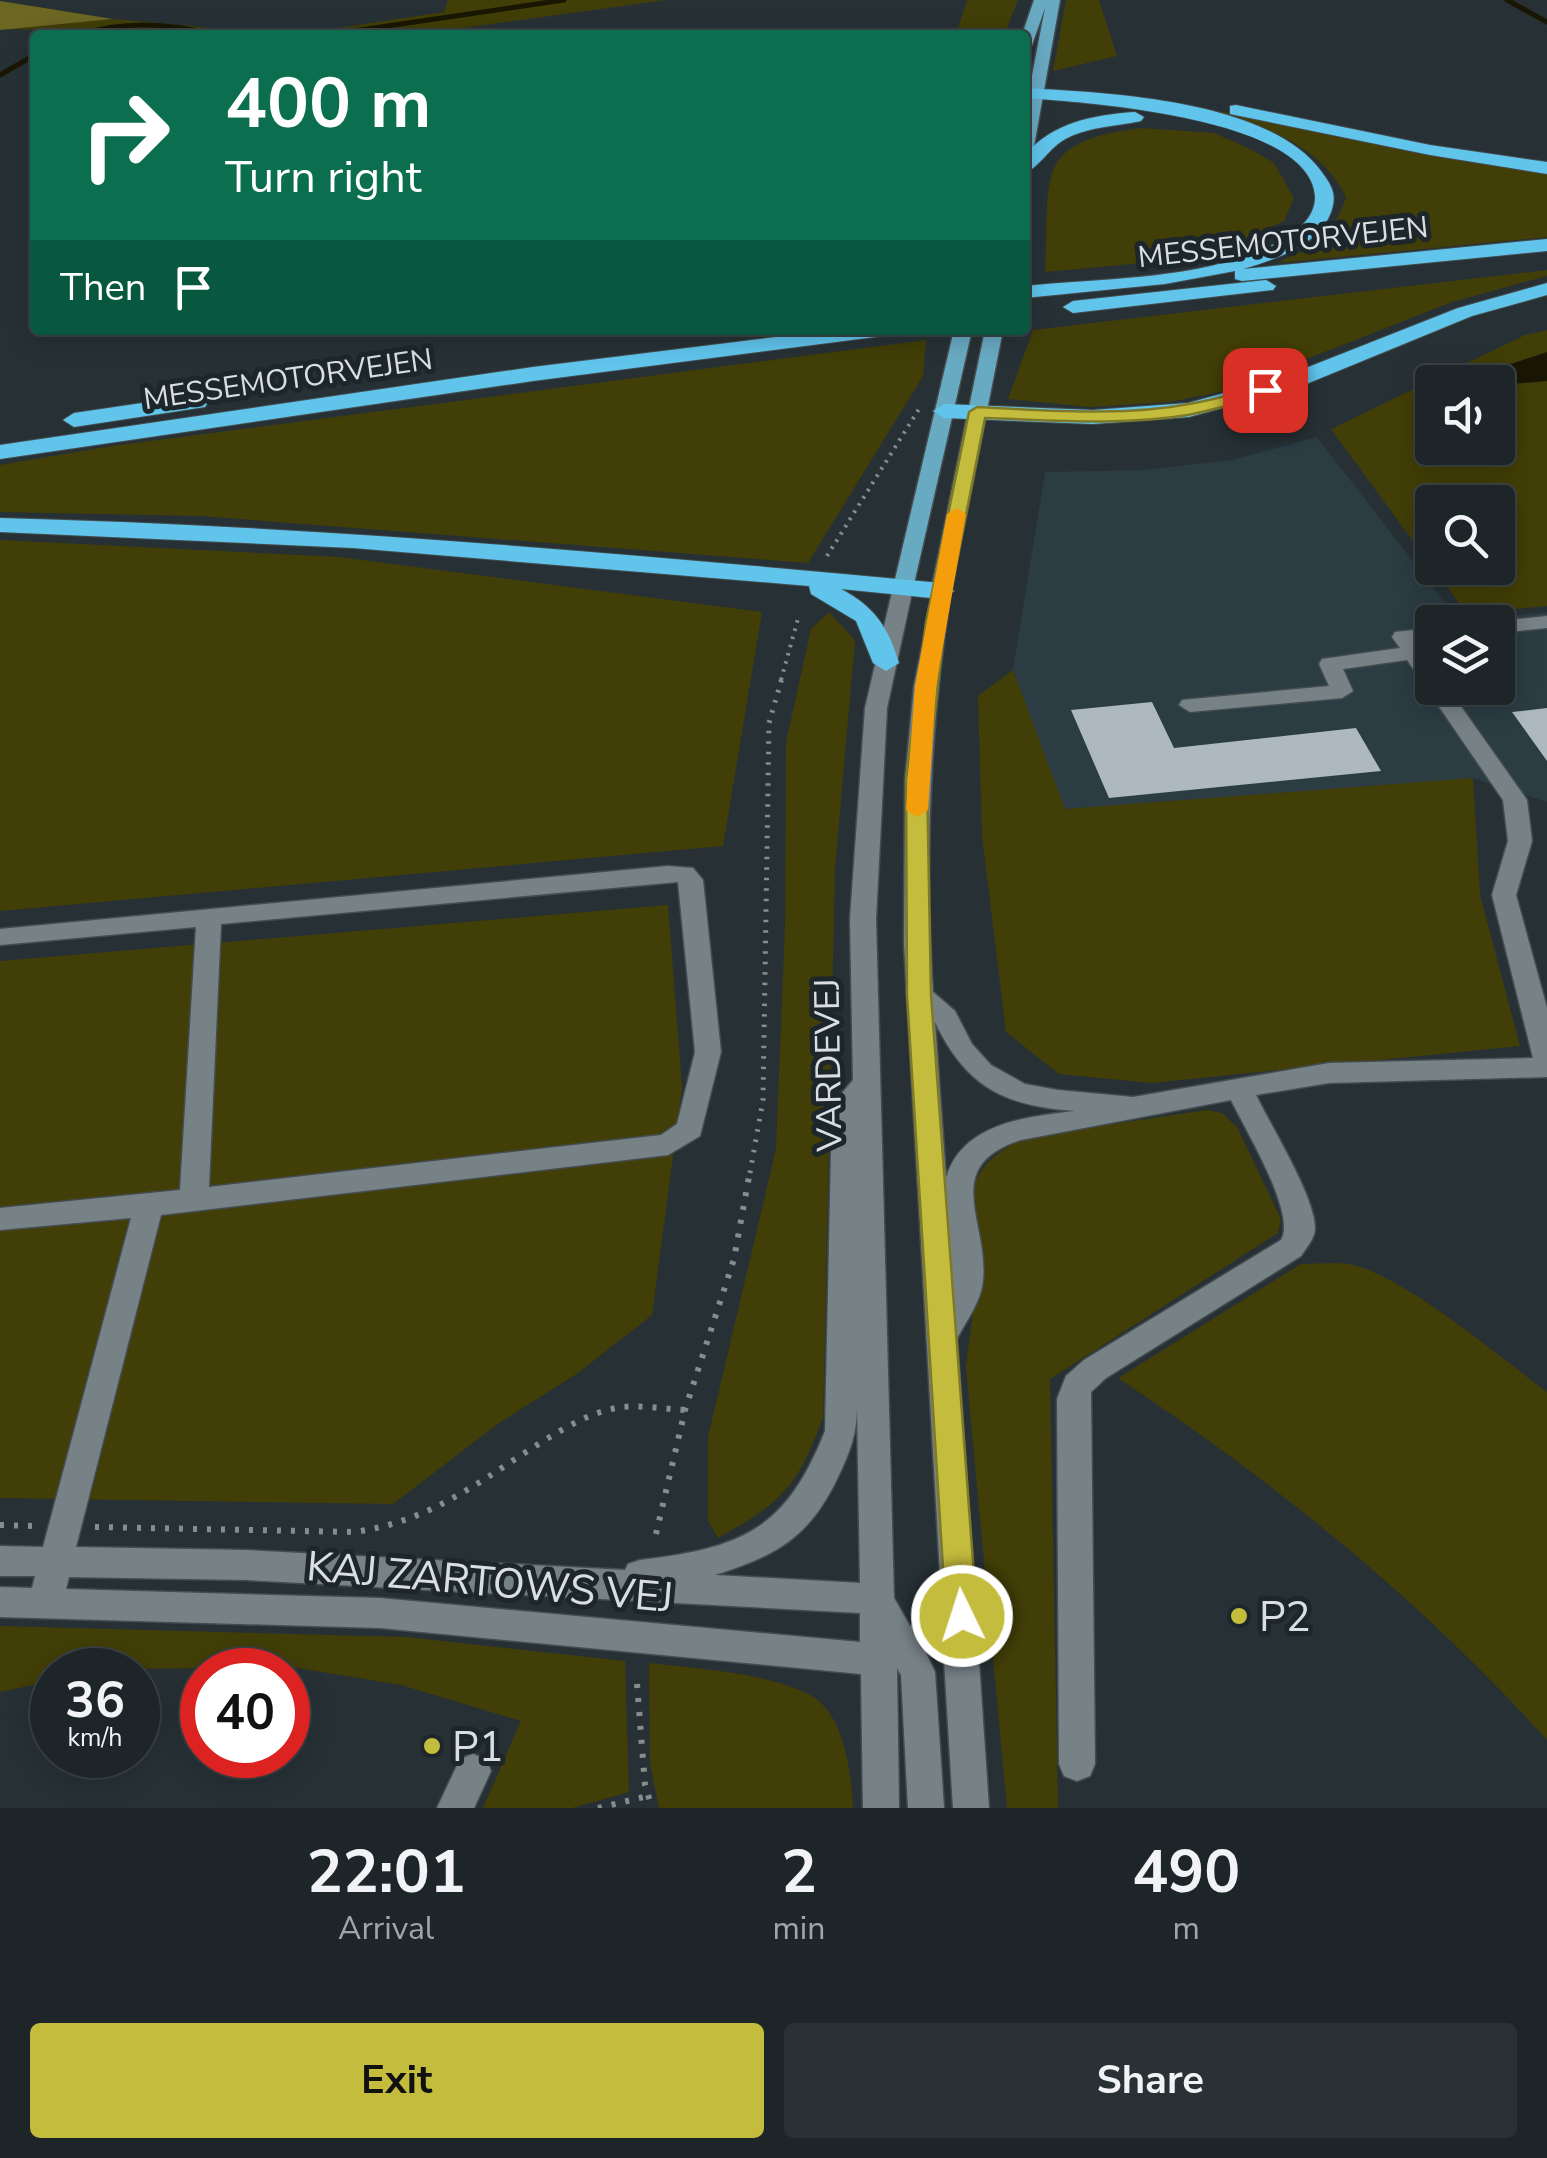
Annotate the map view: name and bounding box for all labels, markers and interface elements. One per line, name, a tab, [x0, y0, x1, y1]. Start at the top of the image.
text: 400 m	[225, 56, 431, 152]
icon: right	[60, 70, 190, 200]
text: Turn right	[225, 147, 422, 208]
street label: MESSEMOTORVEJEN	[1136, 207, 1430, 278]
icon: arrive	[166, 260, 221, 315]
text: Then	[60, 262, 146, 313]
street label: MESSEMOTORVEJEN	[141, 339, 435, 420]
pin	[1223, 348, 1308, 433]
icon: arrive	[1238, 363, 1293, 418]
map controls	[1415, 365, 1515, 705]
button: sound	[1415, 365, 1515, 465]
button: search	[1415, 485, 1515, 585]
button: layers	[1415, 605, 1515, 705]
street label: VARDEVEJ	[803, 978, 854, 1153]
street label: KAJ ZARTOWS VEJ	[304, 1538, 675, 1627]
position arrow	[910, 1564, 1014, 1668]
place label: P2	[1259, 1589, 1311, 1646]
marker: P2	[1228, 1605, 1250, 1627]
speed limit sign: 40	[180, 1648, 310, 1778]
text: 36	[65, 1666, 125, 1735]
place label: P1	[452, 1719, 504, 1776]
text: km/h	[67, 1721, 123, 1755]
marker: P1	[421, 1735, 443, 1757]
text: 22:01	[307, 1831, 466, 1913]
text: 2	[781, 1831, 817, 1913]
text: 490	[1132, 1831, 1240, 1913]
text: Arrival	[338, 1907, 434, 1950]
text: min	[772, 1907, 825, 1950]
text: m	[1172, 1907, 1200, 1950]
button: Exit	[30, 2023, 764, 2138]
button: Share	[784, 2023, 1517, 2138]

